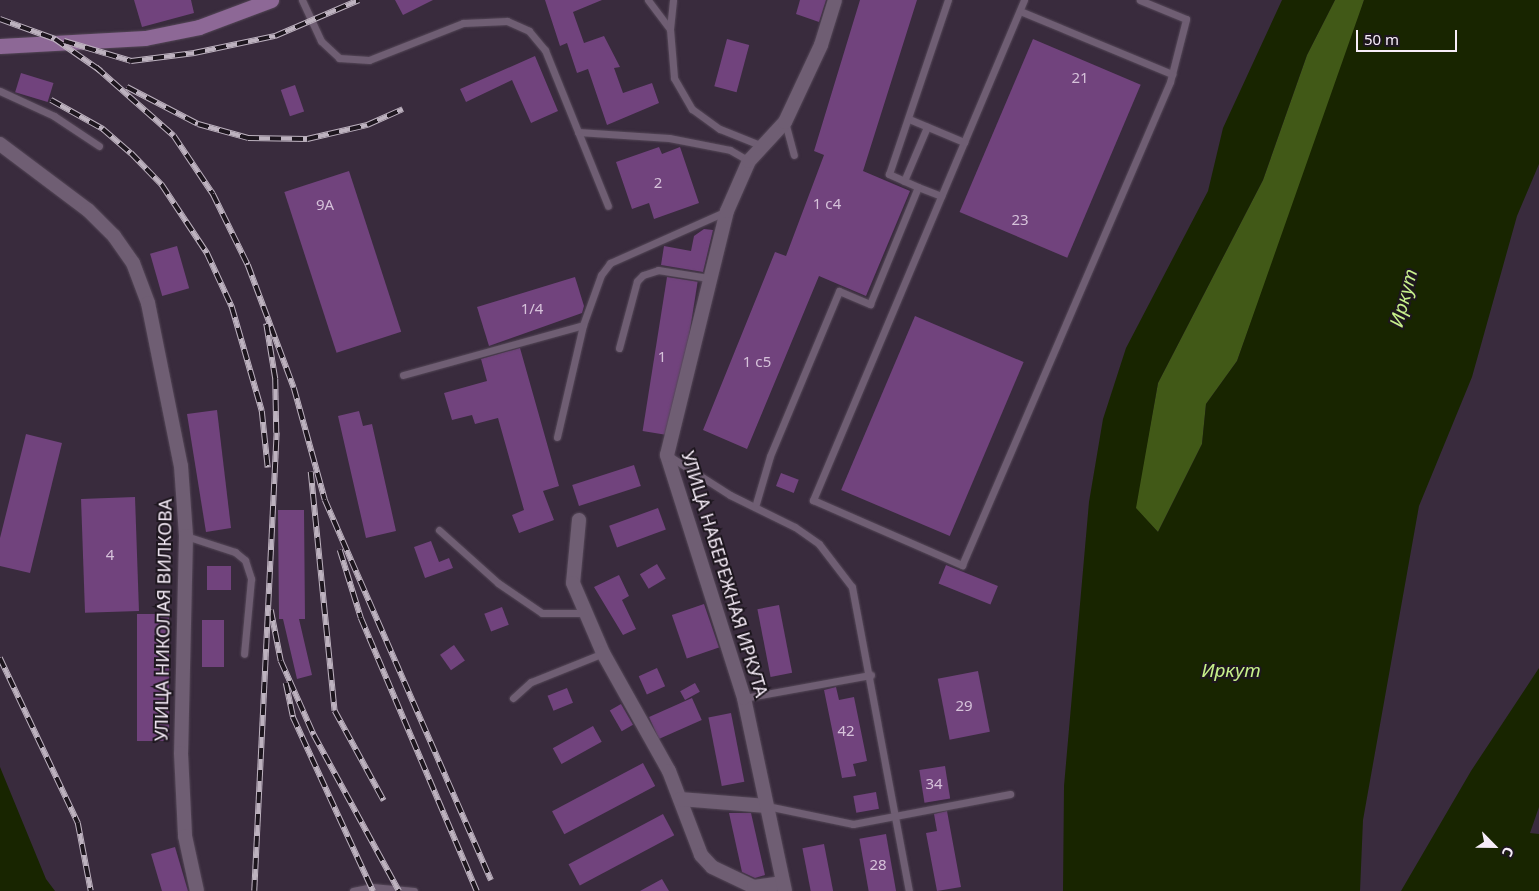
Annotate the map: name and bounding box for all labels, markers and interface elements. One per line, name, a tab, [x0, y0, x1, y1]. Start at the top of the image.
scale bar	[1359, 20, 1460, 52]
text: 50 m	[1364, 29, 1399, 49]
house number: 21	[1071, 69, 1089, 87]
house number: 2	[654, 174, 662, 192]
house number: 1 с4	[813, 195, 841, 213]
house number: 9А	[316, 196, 334, 214]
house number: 23	[1011, 211, 1029, 229]
water label: Иркут	[1385, 266, 1423, 330]
house number: 1/4	[521, 300, 543, 318]
house number: 1	[658, 348, 666, 366]
house number: 1 с5	[743, 353, 771, 371]
street label: УЛИЦА НАБЕРЕЖНАЯ ИРКУТА	[677, 448, 773, 700]
street label: УЛИЦА НИКОЛАЯ ВИЛКОВА	[150, 499, 176, 741]
house number: 4	[106, 546, 114, 564]
water label: Иркут	[1201, 660, 1261, 682]
house number: 29	[955, 697, 973, 715]
house number: 42	[837, 722, 855, 740]
house number: 34	[925, 775, 943, 793]
north arrow	[1469, 821, 1519, 871]
text: С	[1498, 844, 1519, 860]
house number: 28	[869, 856, 887, 874]

